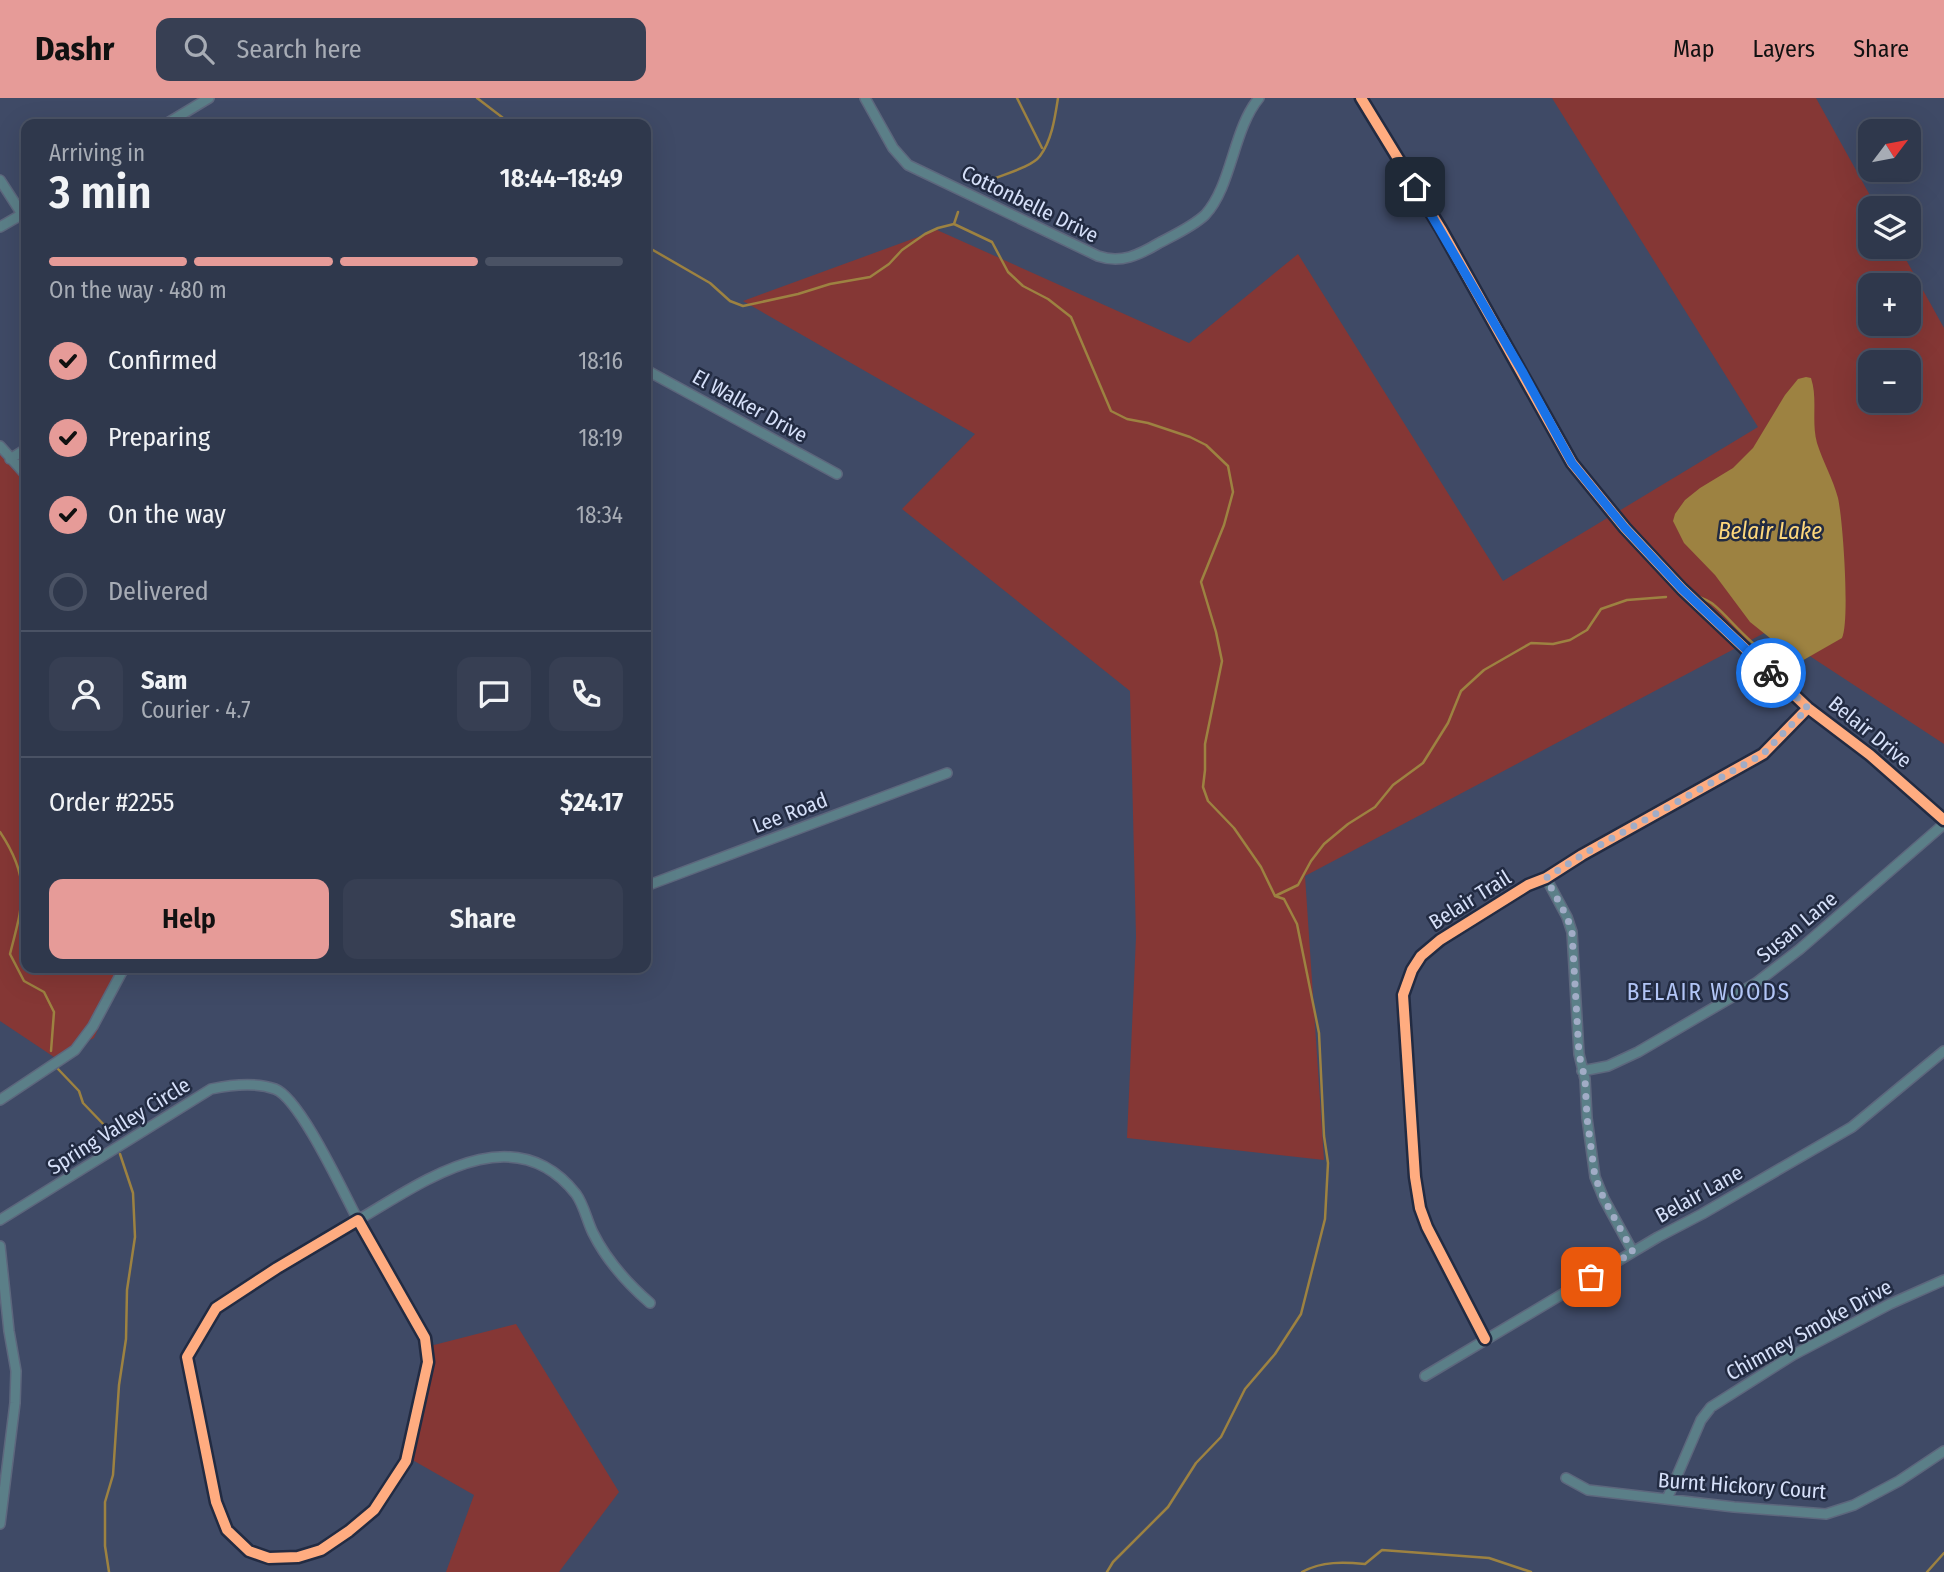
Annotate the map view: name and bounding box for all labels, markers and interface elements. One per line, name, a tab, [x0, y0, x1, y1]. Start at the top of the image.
search box	[156, 18, 646, 81]
text: Dashr	[35, 29, 114, 69]
icon: search	[180, 30, 218, 68]
text: Search here	[236, 34, 362, 65]
text: Map	[1673, 35, 1715, 63]
text: Layers	[1753, 35, 1815, 63]
text: Share	[1853, 35, 1909, 63]
north arrow	[1858, 119, 1922, 182]
map controls	[1858, 119, 1921, 413]
text: Arriving in	[49, 139, 145, 167]
pin	[1385, 157, 1445, 217]
street label: Cottonbelle Drive	[957, 160, 1103, 248]
text: 18:44–18:49	[500, 163, 623, 194]
text: 3 min	[49, 165, 152, 220]
icon: home	[1396, 168, 1434, 206]
button: layers	[1858, 196, 1921, 259]
button: +	[1858, 273, 1921, 336]
text: On the way · 480 m	[49, 276, 227, 304]
icon: check	[49, 342, 87, 380]
text: Confirmed	[108, 345, 218, 376]
text: 18:16	[578, 347, 623, 375]
button: −	[1858, 350, 1921, 413]
street label: El Walker Drive	[688, 364, 812, 448]
icon: check	[49, 419, 87, 457]
text: Preparing	[108, 422, 210, 453]
text: 18:19	[578, 424, 623, 452]
icon: check	[49, 496, 87, 534]
text: On the way	[108, 499, 226, 530]
text: 18:34	[576, 501, 623, 529]
water label: Belair Lake	[1718, 517, 1822, 545]
text: Delivered	[108, 576, 209, 607]
courier	[1736, 638, 1806, 708]
icon: bike	[1752, 654, 1790, 692]
button: person	[49, 657, 123, 731]
button: chat	[457, 657, 531, 731]
button: phone	[549, 657, 623, 731]
text: Sam	[141, 665, 187, 696]
street label: Belair Drive	[1823, 691, 1917, 773]
text: Courier · 4.7	[141, 696, 251, 724]
text: Order #2255	[49, 787, 174, 818]
text: $24.17	[560, 787, 623, 818]
street label: Lee Road	[749, 787, 831, 839]
street label: Belair Trail	[1424, 864, 1516, 935]
button: Help	[49, 879, 329, 959]
button: Share	[343, 879, 623, 959]
street label: Susan Lane	[1751, 886, 1843, 968]
district label: BELAIR WOODS	[1627, 978, 1791, 1006]
street label: Spring Valley Circle	[43, 1072, 195, 1180]
street label: Belair Lane	[1651, 1159, 1747, 1229]
pin	[1561, 1247, 1621, 1307]
icon: bag	[1572, 1258, 1610, 1296]
street label: Chimney Smoke Drive	[1722, 1274, 1896, 1386]
street label: Burnt Hickory Court	[1657, 1467, 1827, 1505]

